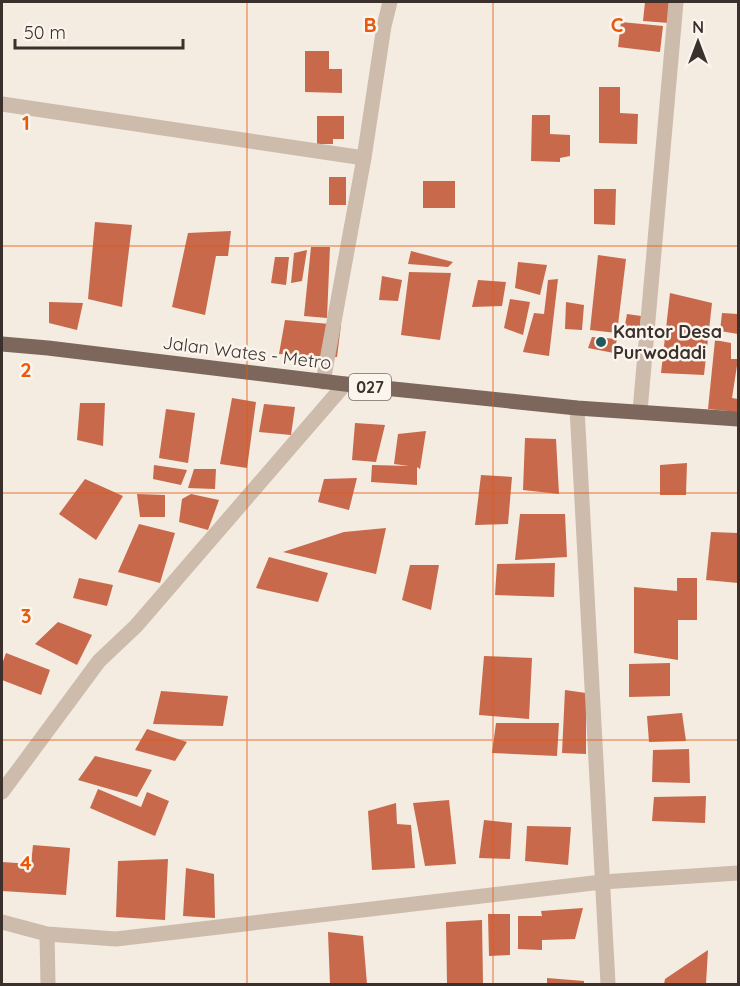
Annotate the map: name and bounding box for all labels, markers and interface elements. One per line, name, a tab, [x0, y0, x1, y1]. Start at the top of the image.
scale bar	[15, 12, 183, 50]
text: B	[363, 12, 377, 37]
text: C	[611, 12, 624, 37]
north arrow	[668, 12, 728, 72]
text: N	[692, 17, 704, 37]
text: 50 m	[24, 21, 66, 44]
text: 1	[22, 110, 30, 135]
place label: Kantor Desa Purwodadi	[613, 320, 722, 364]
street label: Jalan Wates - Metro	[161, 331, 333, 374]
marker: Kantor Desa Purwodadi	[594, 335, 608, 349]
text: 2	[20, 357, 32, 382]
road number: 027	[349, 374, 391, 400]
text: 3	[21, 603, 31, 628]
text: 4	[20, 850, 32, 875]

